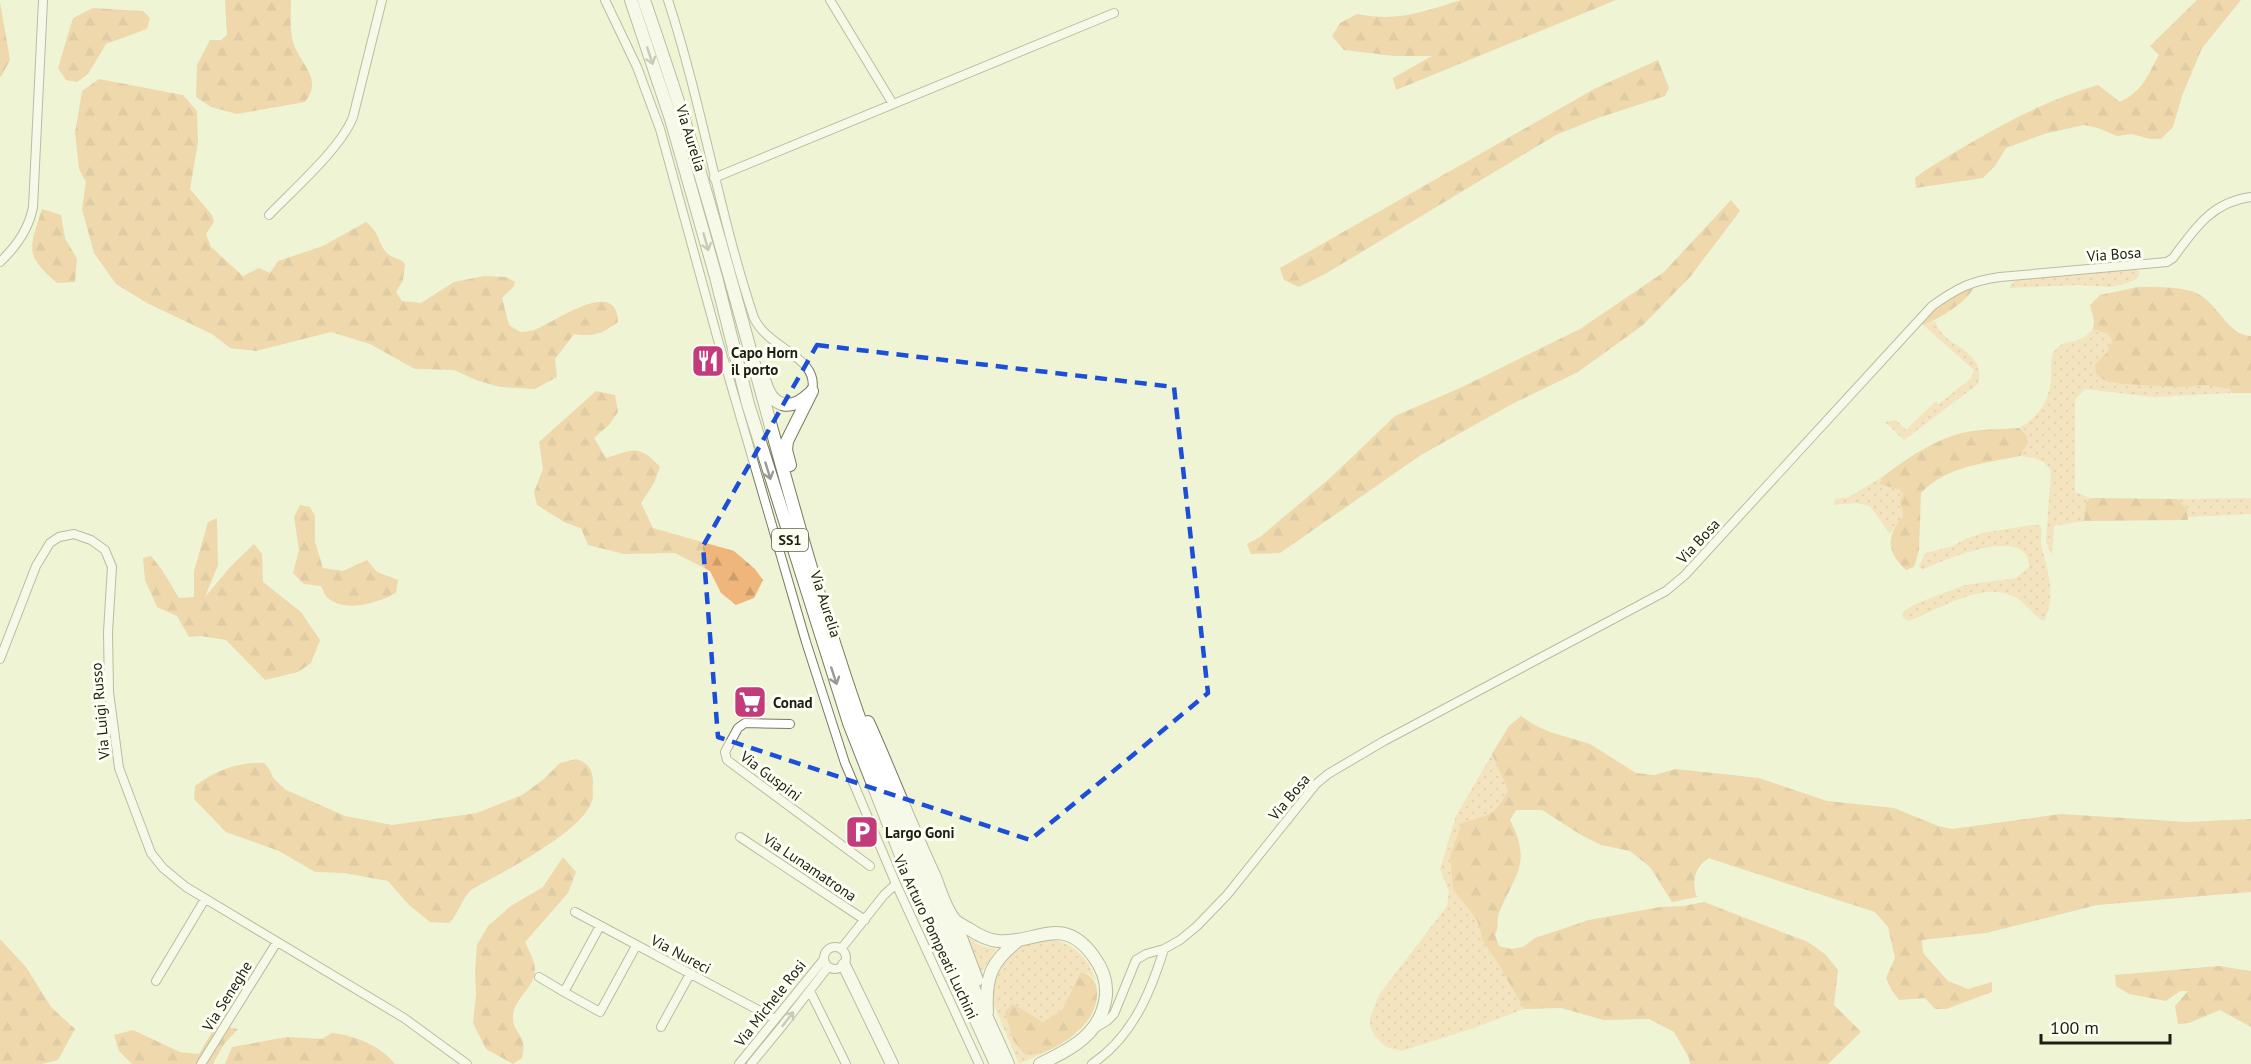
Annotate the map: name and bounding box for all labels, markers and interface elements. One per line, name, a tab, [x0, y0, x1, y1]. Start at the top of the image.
one-way arrow	[645, 46, 656, 65]
street label: Via Aurelia	[672, 101, 710, 174]
one-way arrow	[701, 232, 712, 251]
street label: Via Bosa	[2085, 243, 2142, 265]
restaurant icon: Capo Horn il porto	[690, 343, 726, 379]
place label: Capo Horn il porto	[731, 343, 798, 379]
one-way arrow	[764, 461, 775, 480]
street label: Via Bosa	[1672, 515, 1724, 568]
road number: SS1	[772, 529, 808, 551]
street label: Via Aurelia	[806, 567, 846, 640]
street label: Via Luigi Russo	[86, 662, 114, 761]
one-way arrow	[829, 667, 840, 686]
supermarket icon: Conad	[732, 684, 768, 720]
place label: Conad	[773, 693, 813, 712]
street label: Via Guspini	[736, 746, 805, 805]
street label: Via Bosa	[1264, 770, 1314, 825]
parking icon: Largo Goni	[844, 814, 880, 850]
place label: Largo Goni	[885, 823, 955, 842]
street label: Via Lunamatrona	[759, 828, 860, 905]
street label: Via Arturo Pompeati Luchini	[889, 851, 982, 1022]
street label: Via Nureci	[647, 930, 714, 978]
street label: Via Michele Rosi	[730, 956, 810, 1051]
street label: Via Seneghe	[197, 957, 256, 1035]
scale bar	[2041, 1007, 2170, 1045]
one-way arrow	[782, 1011, 795, 1027]
text: 100 m	[2050, 1016, 2099, 1039]

